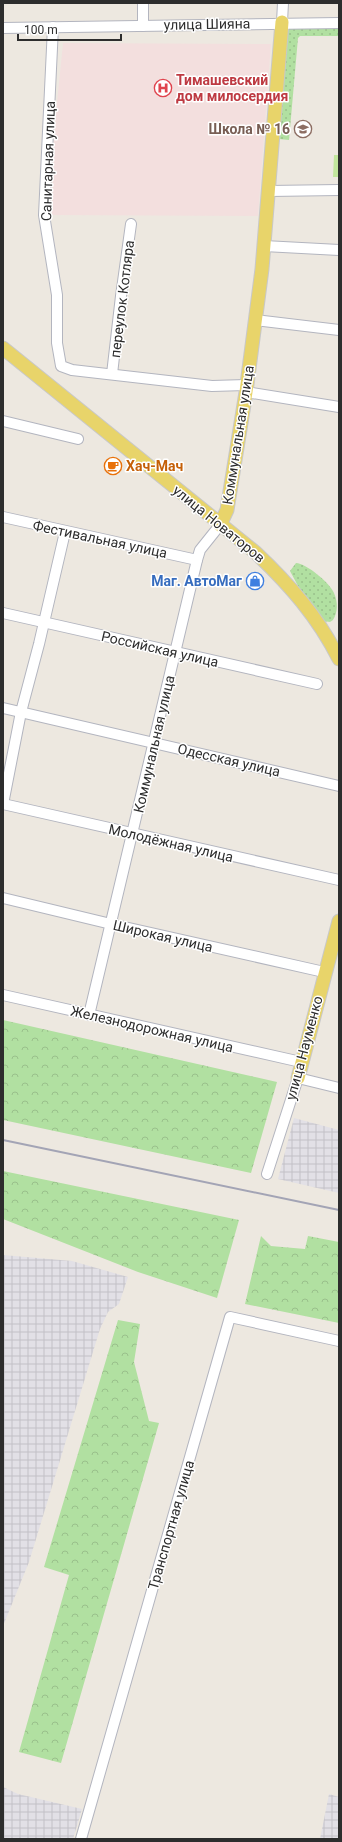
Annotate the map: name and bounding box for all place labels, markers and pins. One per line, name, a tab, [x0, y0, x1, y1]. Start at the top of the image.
place label: Тимашевский дом милосердия	[176, 72, 288, 104]
hospital icon: Тимашевский дом милосердия	[153, 78, 173, 98]
school or university icon: Школа № 16	[293, 119, 313, 139]
place label: Школа № 16	[209, 121, 290, 137]
cafe icon: Хач-Мач	[103, 456, 123, 476]
place label: Хач-Мач	[126, 458, 183, 474]
shop icon: Маг. АвтоМаг	[245, 571, 265, 591]
place label: Маг. АвтоМаг	[151, 573, 242, 589]

